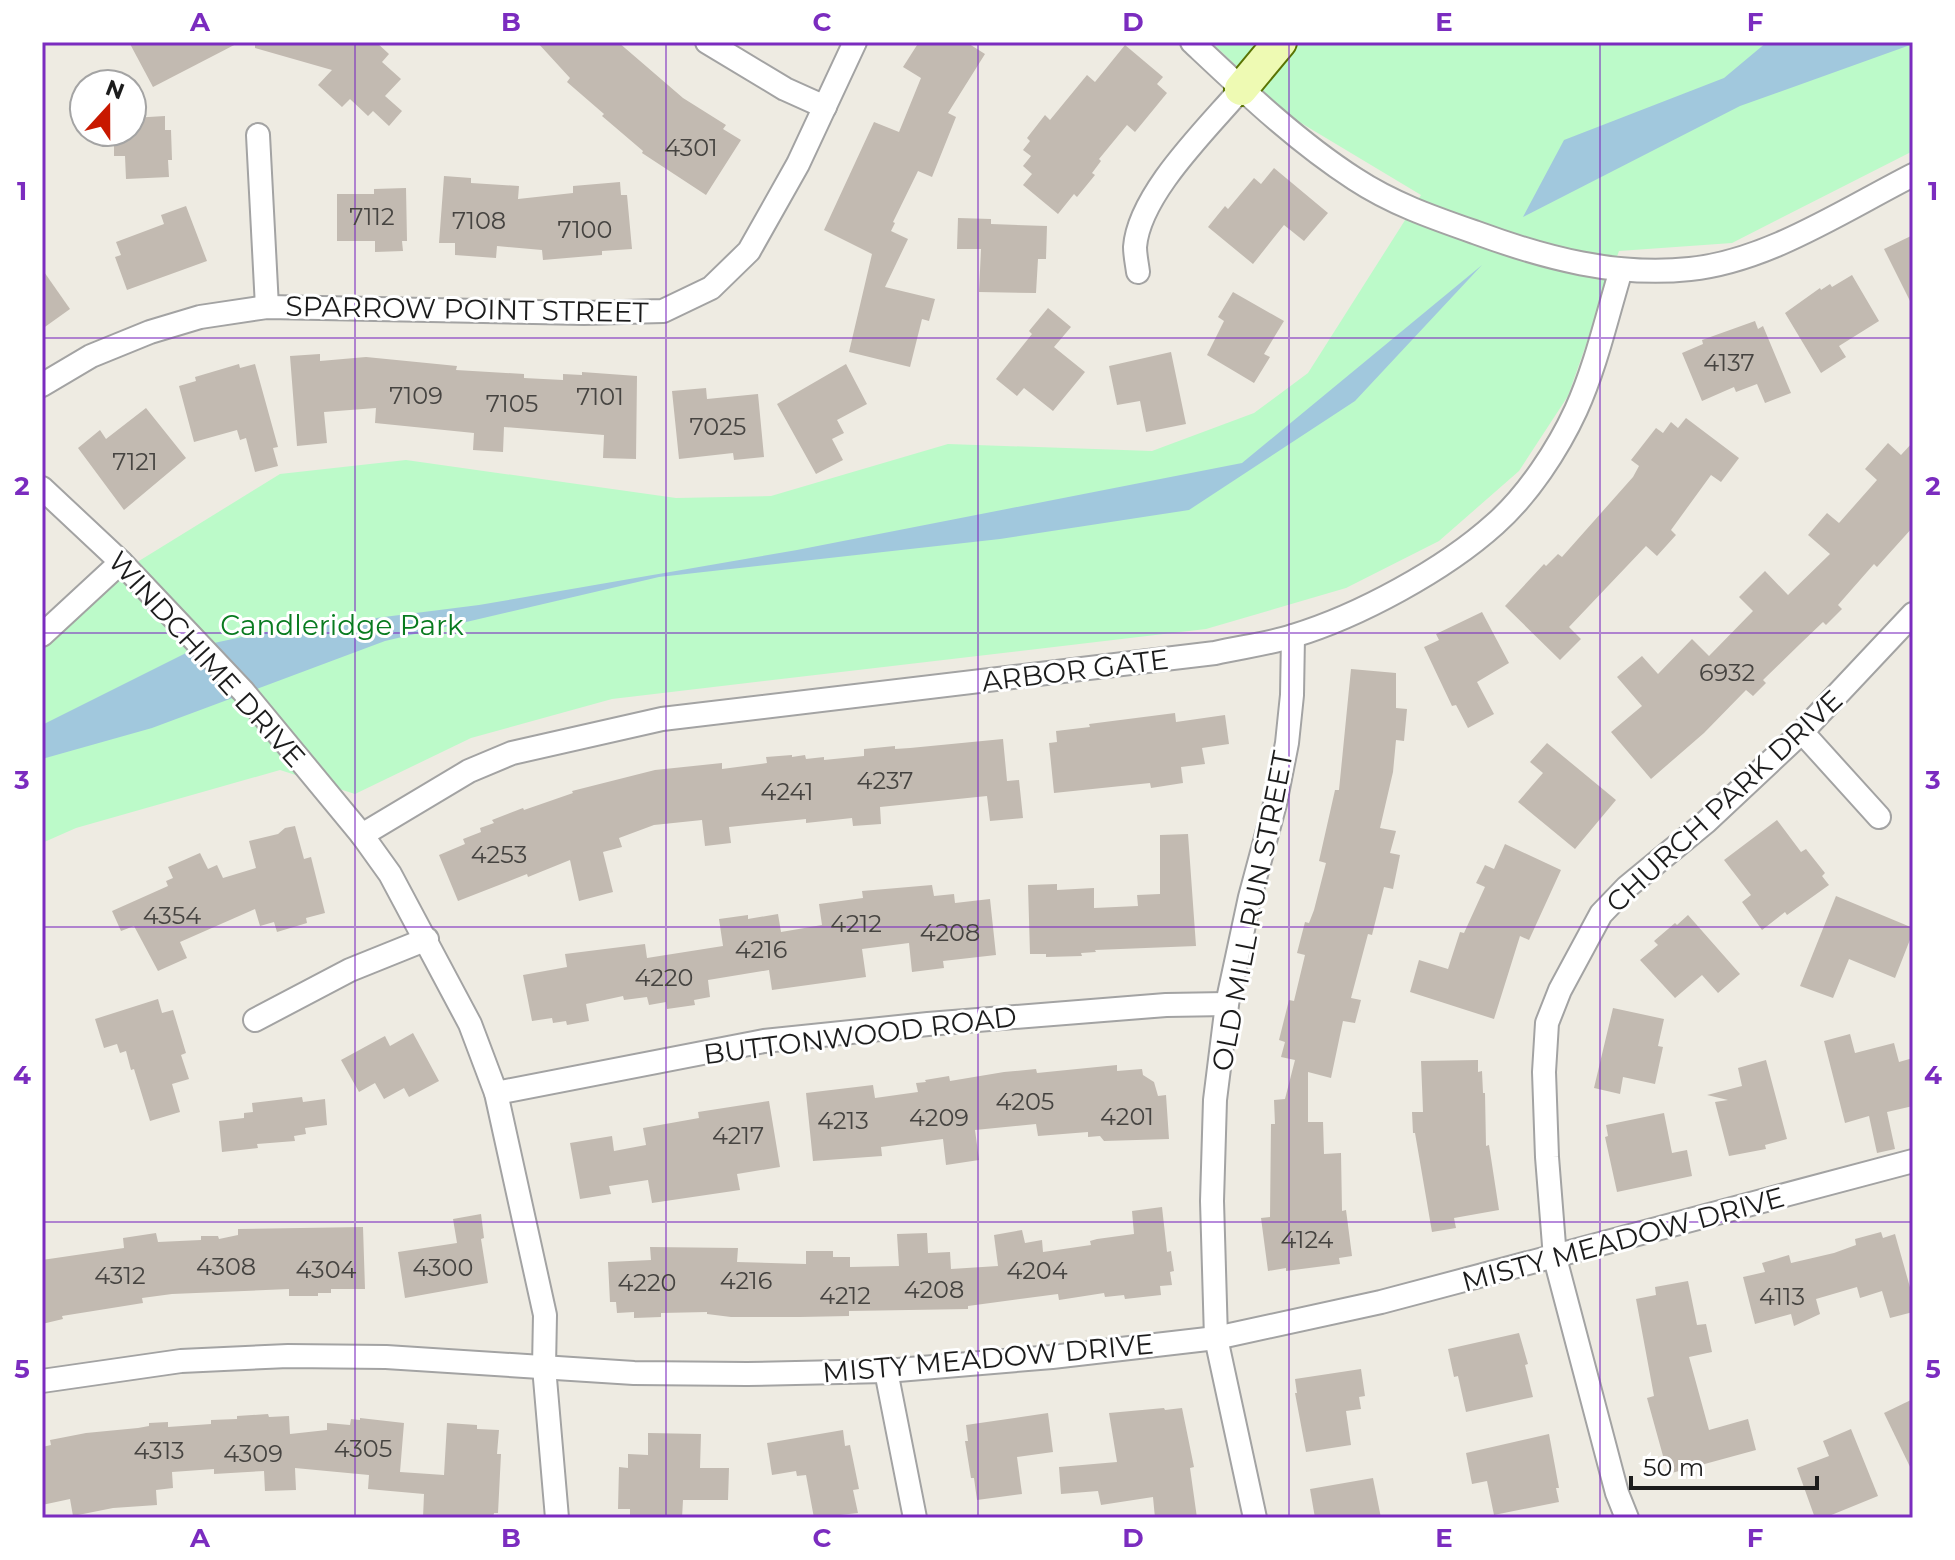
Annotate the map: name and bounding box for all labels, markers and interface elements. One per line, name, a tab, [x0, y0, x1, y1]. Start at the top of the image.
text: A	[189, 6, 211, 38]
text: B	[501, 6, 521, 38]
text: C	[813, 6, 832, 38]
text: D	[1122, 6, 1144, 38]
text: E	[1435, 6, 1453, 38]
text: F	[1747, 6, 1763, 38]
north arrow	[68, 68, 148, 148]
text: N	[102, 74, 128, 106]
house number: 4301	[664, 133, 718, 162]
text: 1	[17, 175, 27, 207]
text: 1	[1928, 175, 1938, 207]
house number: 7112	[349, 202, 395, 231]
house number: 7108	[452, 206, 506, 235]
house number: 7100	[558, 215, 612, 244]
street label: SPARROW POINT STREET	[285, 289, 649, 329]
house number: 4137	[1703, 348, 1755, 377]
house number: 7109	[389, 381, 443, 410]
house number: 7101	[576, 382, 624, 411]
house number: 7105	[486, 389, 538, 418]
house number: 7025	[690, 412, 746, 441]
house number: 7121	[112, 447, 158, 476]
text: 2	[14, 470, 30, 502]
text: 2	[1925, 470, 1941, 502]
street label: WINDCHIME DRIVE	[101, 544, 313, 774]
park label: Candleridge Park	[220, 608, 464, 642]
street label: ARBOR GATE	[980, 642, 1170, 698]
house number: 6932	[1699, 658, 1755, 687]
street label: CHURCH PARK DRIVE	[1599, 683, 1849, 919]
street label: OLD MILL RUN STREET	[1204, 748, 1300, 1074]
text: 3	[13, 764, 30, 796]
text: 3	[1924, 764, 1941, 796]
house number: 4237	[857, 766, 913, 795]
house number: 4241	[761, 777, 813, 806]
house number: 4253	[471, 840, 527, 869]
house number: 4354	[143, 901, 201, 930]
house number: 4212	[830, 909, 882, 938]
house number: 4208	[920, 918, 980, 947]
house number: 4216	[735, 935, 787, 964]
house number: 4220	[635, 963, 693, 992]
street label: BUTTONWOOD ROAD	[701, 999, 1019, 1071]
text: 4	[13, 1059, 31, 1091]
text: 4	[1924, 1059, 1942, 1091]
house number: 4205	[996, 1087, 1054, 1116]
house number: 4201	[1100, 1102, 1154, 1131]
house number: 4209	[909, 1103, 969, 1132]
house number: 4213	[817, 1106, 869, 1135]
house number: 4217	[712, 1121, 764, 1150]
street label: MISTY MEADOW DRIVE	[1458, 1180, 1788, 1298]
house number: 4124	[1281, 1225, 1334, 1254]
house number: 4308	[196, 1252, 256, 1281]
house number: 4300	[413, 1253, 473, 1282]
house number: 4304	[296, 1255, 357, 1284]
house number: 4204	[1006, 1256, 1068, 1285]
house number: 4312	[94, 1261, 146, 1290]
house number: 4216	[720, 1266, 772, 1295]
house number: 4220	[618, 1268, 676, 1297]
house number: 4208	[904, 1275, 964, 1304]
house number: 4212	[819, 1281, 871, 1310]
house number: 4113	[1759, 1282, 1805, 1311]
street label: MISTY MEADOW DRIVE	[821, 1327, 1155, 1389]
text: 5	[14, 1353, 30, 1385]
text: 5	[1925, 1353, 1941, 1385]
house number: 4305	[334, 1434, 392, 1463]
house number: 4313	[133, 1436, 185, 1465]
house number: 4309	[223, 1439, 283, 1468]
scale bar	[1631, 1440, 1817, 1490]
text: 50 m	[1643, 1453, 1704, 1482]
text: A	[189, 1522, 211, 1554]
text: B	[501, 1522, 521, 1554]
text: C	[813, 1522, 832, 1554]
text: D	[1122, 1522, 1144, 1554]
text: E	[1435, 1522, 1453, 1554]
text: F	[1747, 1522, 1763, 1554]

